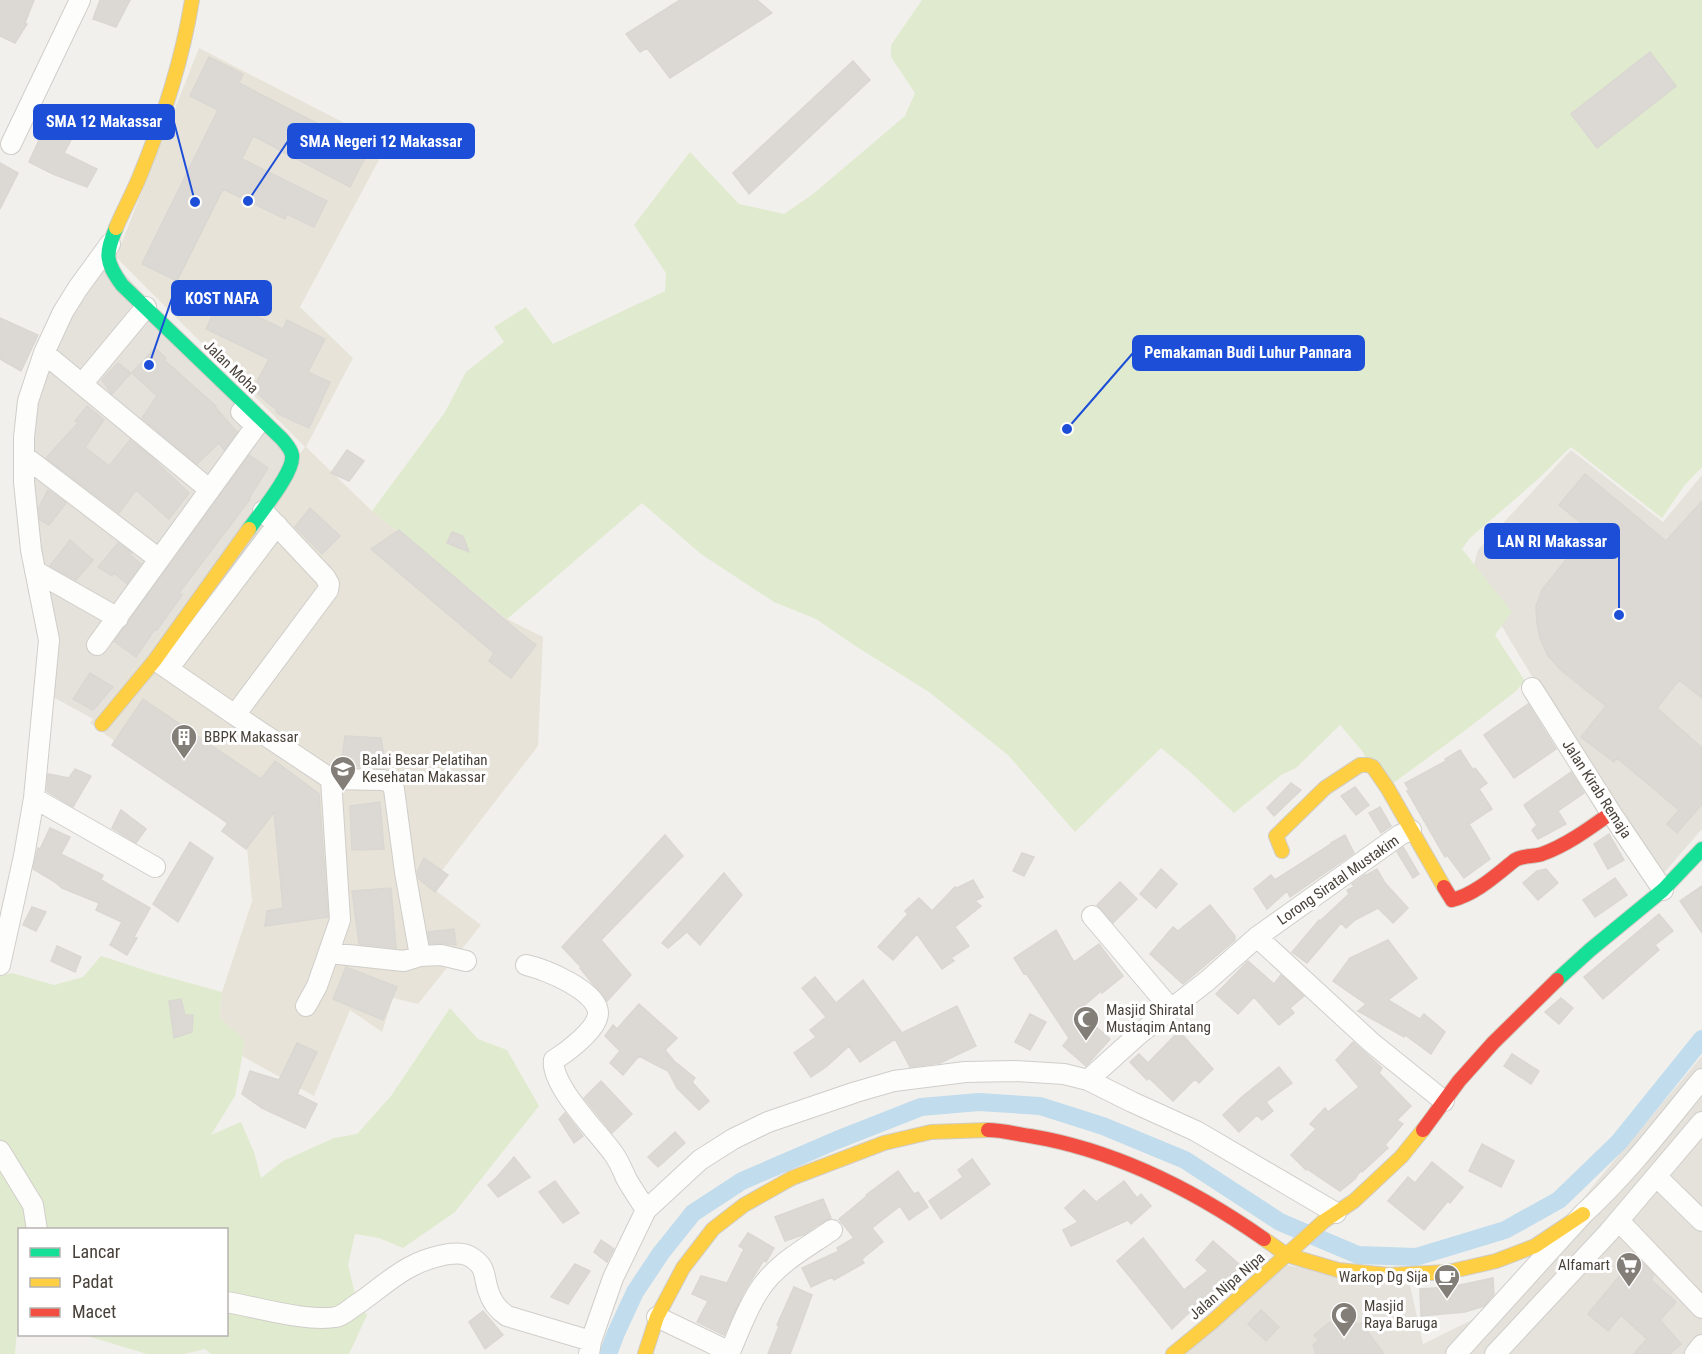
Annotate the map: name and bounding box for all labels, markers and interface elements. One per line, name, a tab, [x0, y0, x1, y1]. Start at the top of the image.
callout: SMA 12 Makassar	[34, 105, 174, 139]
text: SMA 12 Makassar	[46, 112, 162, 131]
callout: SMA Negeri 12 Makassar	[288, 124, 474, 158]
text: SMA Negeri 12 Makassar	[300, 132, 462, 151]
callout: KOST NAFA	[172, 281, 271, 315]
text: KOST NAFA	[185, 289, 259, 308]
callout: Pemakaman Budi Luhur Pannara	[1133, 336, 1364, 370]
street label: Jalan Moha	[200, 337, 262, 397]
text: Pemakaman Budi Luhur Pannara	[1144, 343, 1352, 362]
callout: LAN RI Makassar	[1485, 524, 1619, 558]
text: LAN RI Makassar	[1497, 532, 1607, 551]
building icon: BBPK Makassar	[169, 722, 199, 760]
place label: BBPK Makassar	[204, 728, 299, 746]
street label: Jalan Kirab Remaja	[1558, 736, 1636, 842]
place label: Balai Besar Pelatihan Kesehatan Makassar	[362, 751, 488, 786]
school or university icon: Balai Besar Pelatihan Kesehatan Makassar	[328, 754, 358, 792]
street label: Lorong Siratal Mustakim	[1274, 831, 1402, 929]
place label: Masjid Shiratal Mustaqim Antang	[1106, 1001, 1211, 1036]
mosque icon: Masjid Shiratal Mustaqim Antang	[1071, 1004, 1101, 1042]
legend	[18, 1228, 228, 1336]
text: Lancar	[72, 1241, 121, 1262]
street label: Jalan Nipa Nipa	[1186, 1248, 1268, 1324]
supermarket icon: Alfamart	[1614, 1250, 1644, 1288]
place label: Alfamart	[1558, 1256, 1610, 1274]
cafe icon: Warkop Dg Sija	[1432, 1262, 1462, 1300]
place label: Warkop Dg Sija	[1339, 1268, 1428, 1286]
text: Padat	[72, 1271, 113, 1292]
place label: Masjid Raya Baruga	[1364, 1297, 1438, 1332]
mosque icon: Masjid Raya Baruga	[1329, 1300, 1359, 1338]
text: Macet	[72, 1301, 116, 1322]

